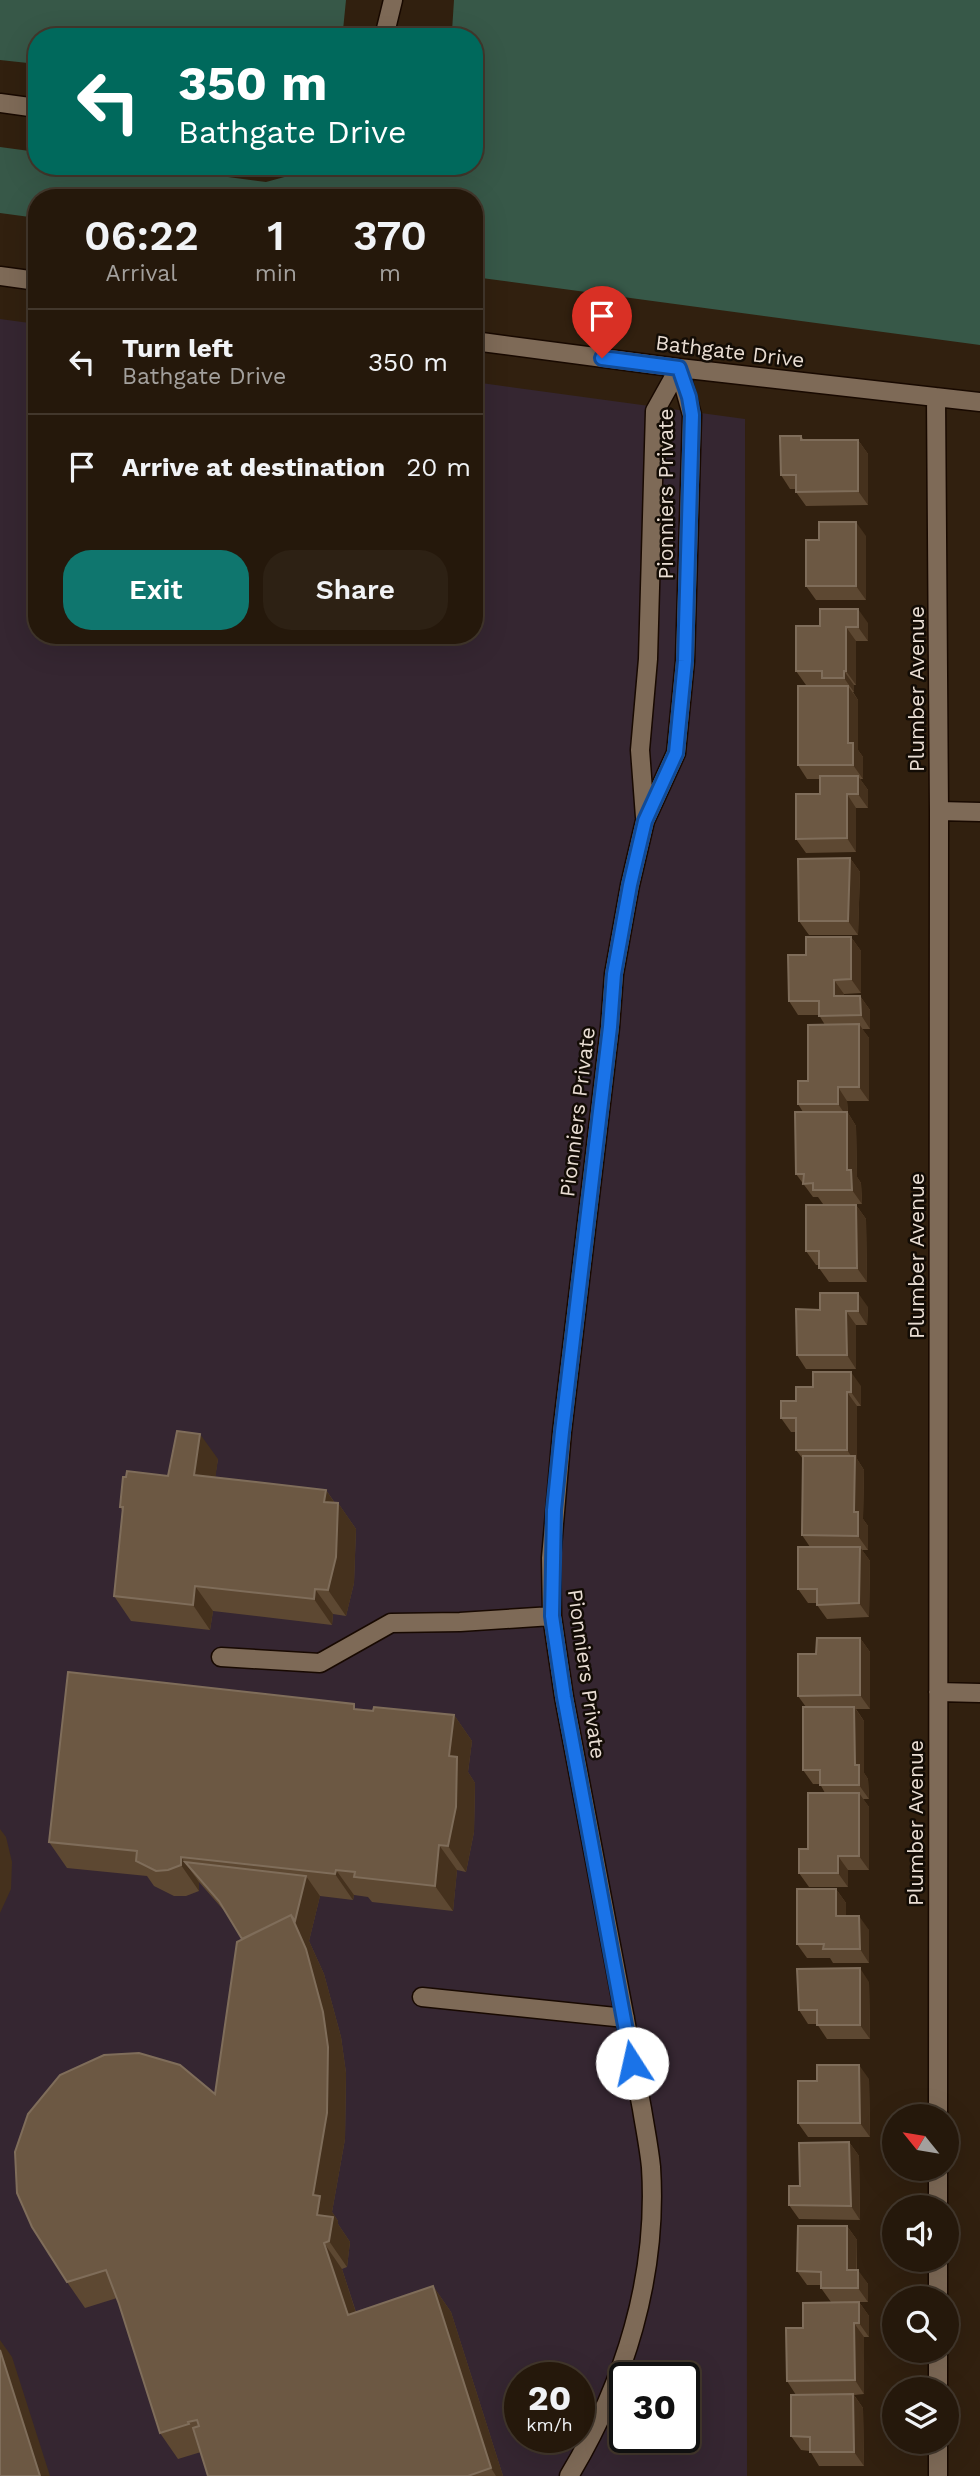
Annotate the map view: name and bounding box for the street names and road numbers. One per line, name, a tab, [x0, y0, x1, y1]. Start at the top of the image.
street label: Bathgate Drive	[654, 329, 806, 373]
street label: Pionniers Private	[653, 408, 678, 580]
street label: Plumber Avenue	[904, 606, 929, 772]
street label: Pionniers Private	[554, 1026, 600, 1198]
street label: Plumber Avenue	[904, 1173, 929, 1339]
street label: Pionniers Private	[563, 1588, 611, 1760]
street label: Plumber Avenue	[903, 1740, 928, 1906]

